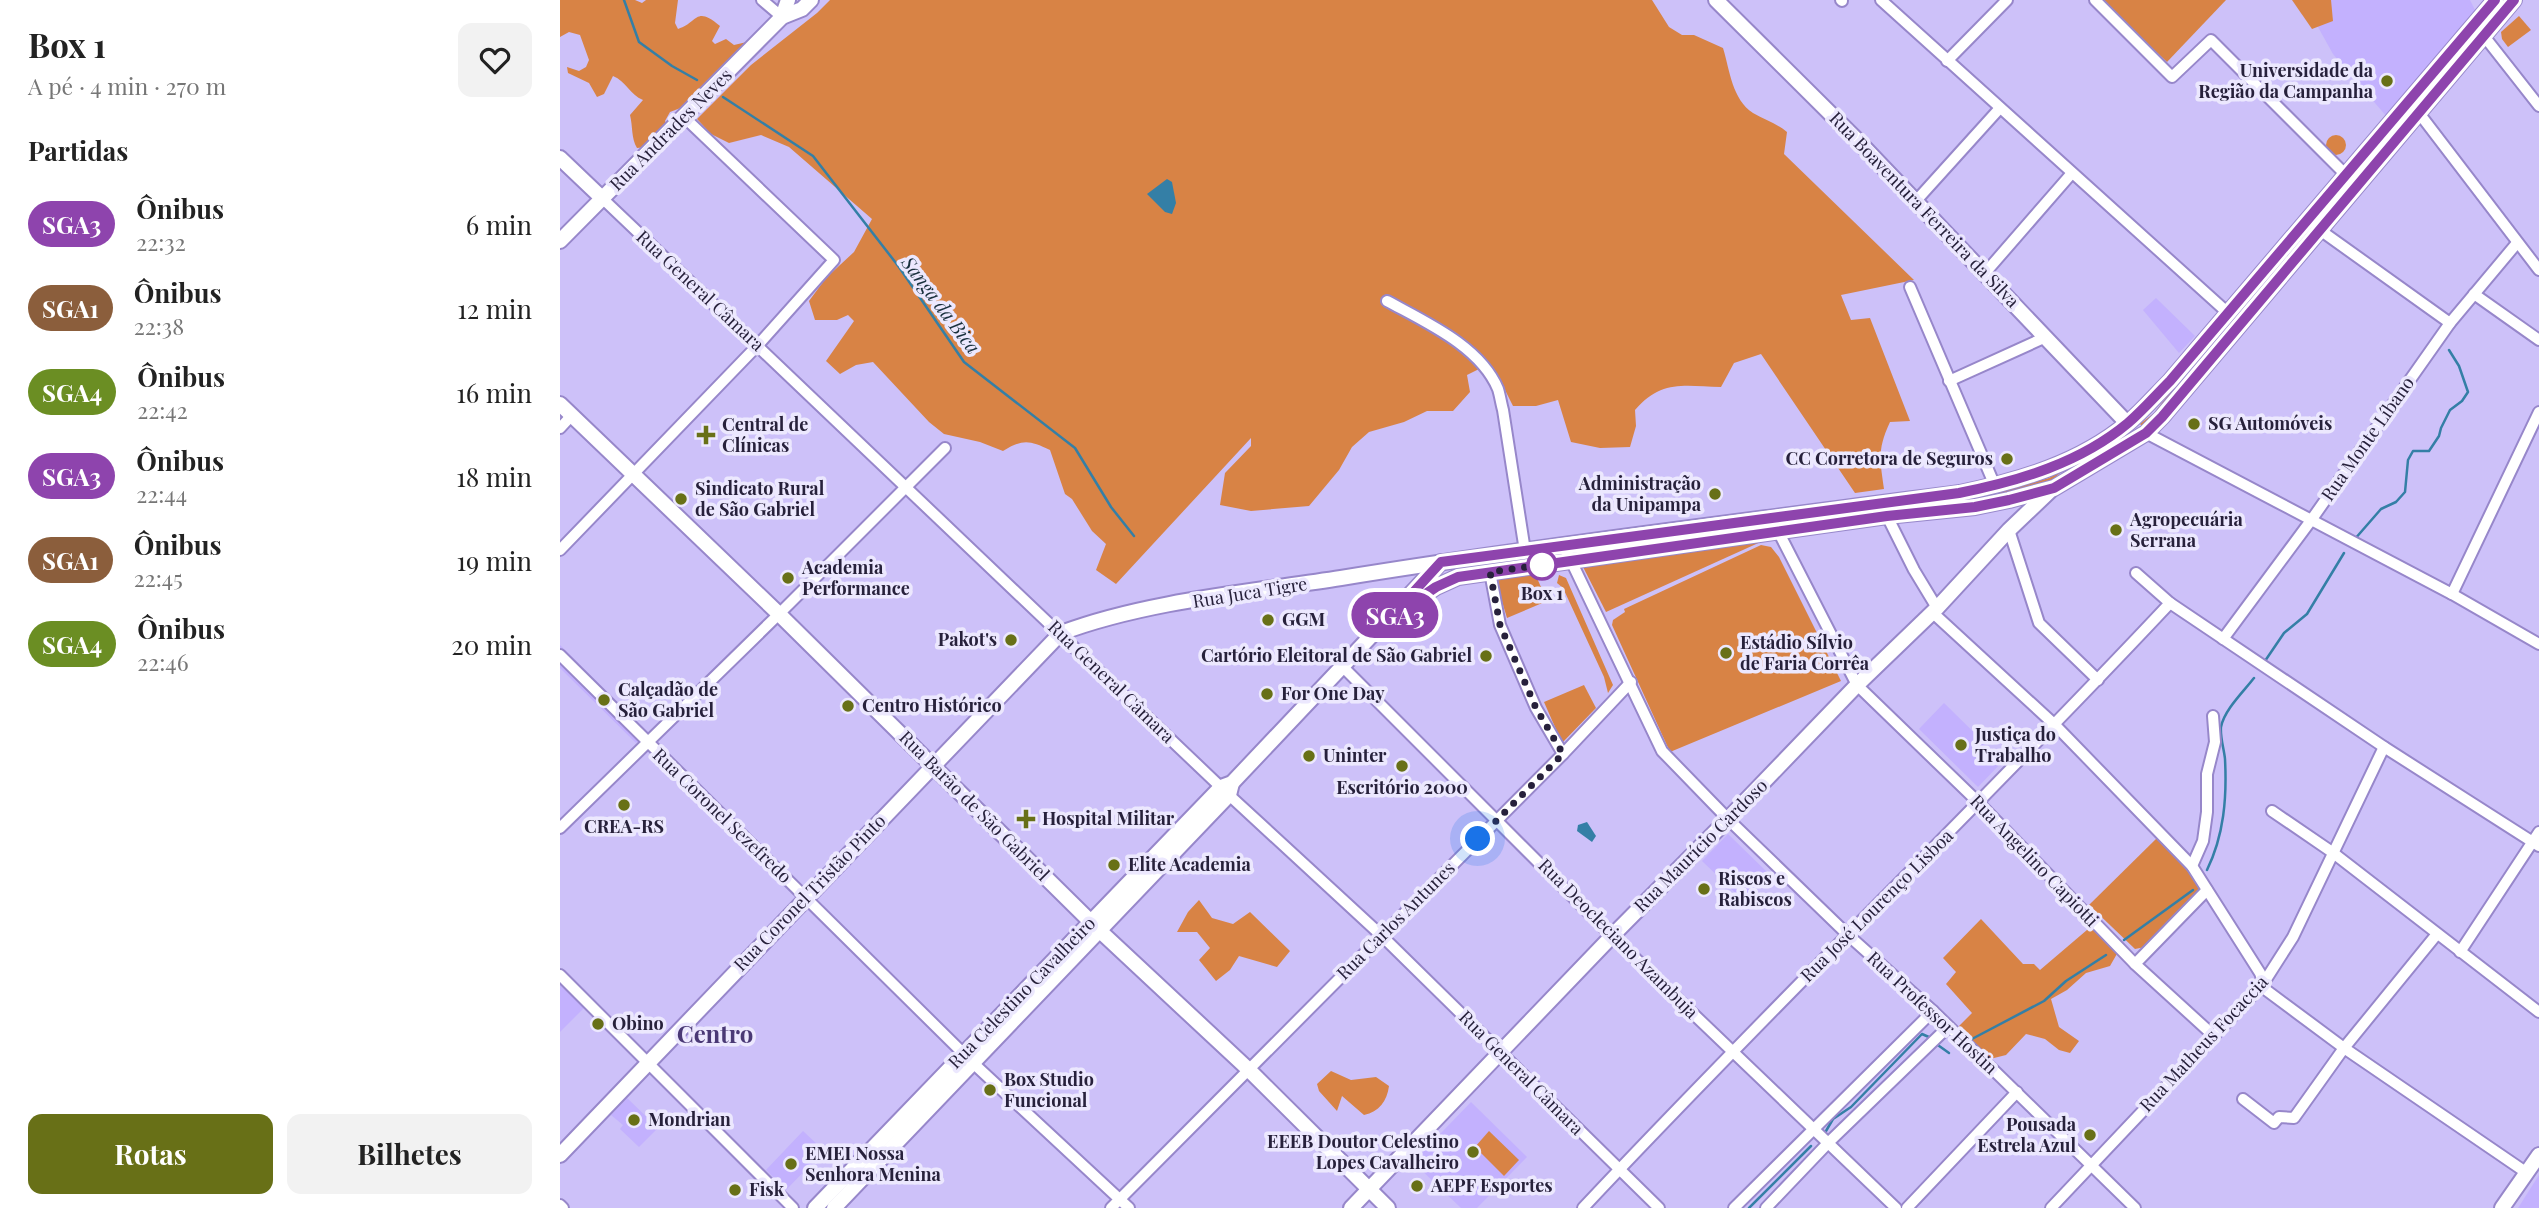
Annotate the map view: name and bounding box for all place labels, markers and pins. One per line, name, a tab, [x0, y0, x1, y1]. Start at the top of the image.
place label: Universidade da Região da Campanha	[2198, 58, 2374, 103]
marker: Universidade da Região da Campanha	[2379, 73, 2395, 89]
place label: SG Automóveis	[2208, 411, 2332, 435]
place label: Central de Clínicas	[722, 412, 808, 457]
marker: SG Automóveis	[2186, 416, 2202, 432]
marker: Central de Clínicas	[696, 425, 716, 445]
place label: CC Corretora de Seguros	[1786, 446, 1993, 470]
marker: CC Corretora de Seguros	[1999, 451, 2015, 467]
place label: Administração da Unipampa	[1578, 471, 1702, 516]
place label: Sindicato Rural de São Gabriel	[695, 476, 825, 521]
marker: Administração da Unipampa	[1707, 486, 1723, 502]
marker: Sindicato Rural de São Gabriel	[673, 491, 689, 507]
place label: Agropecuária Serrana	[2129, 507, 2243, 552]
marker: Agropecuária Serrana	[2108, 522, 2124, 538]
marker: Box 1	[1527, 550, 1557, 580]
place label: Academia Performance	[801, 555, 910, 600]
marker: Academia Performance	[780, 570, 796, 586]
place label: Box 1	[1521, 581, 1563, 605]
place label: GGM	[1282, 607, 1325, 631]
marker: GGM	[1260, 612, 1276, 628]
place label: Pakot's	[938, 627, 997, 651]
place label: Estádio Sílvio de Faria Corrêa	[1740, 630, 1870, 675]
marker: Pakot's	[1003, 632, 1019, 648]
place label: Cartório Eleitoral de São Gabriel	[1201, 643, 1472, 667]
marker: Estádio Sílvio de Faria Corrêa	[1718, 645, 1734, 661]
marker: Cartório Eleitoral de São Gabriel	[1478, 648, 1494, 664]
place label: Calçadão de São Gabriel	[618, 677, 718, 722]
place label: For One Day	[1281, 681, 1385, 705]
marker: For One Day	[1259, 686, 1275, 702]
marker: Calçadão de São Gabriel	[596, 692, 612, 708]
place label: Centro Histórico	[862, 693, 1002, 717]
marker: Centro Histórico	[840, 698, 856, 714]
place label: Justiça do Trabalho	[1974, 722, 2056, 767]
marker: Justiça do Trabalho	[1953, 737, 1969, 753]
place label: Uninter	[1323, 743, 1387, 767]
marker: Uninter	[1301, 748, 1317, 764]
marker: Escritório 2000	[1394, 758, 1410, 774]
place label: Escritório 2000	[1336, 775, 1468, 799]
marker: CREA-RS	[616, 797, 632, 813]
place label: Hospital Militar	[1042, 806, 1175, 830]
marker: Hospital Militar	[1016, 809, 1036, 829]
place label: CREA-RS	[584, 814, 664, 838]
place label: Elite Academia	[1128, 852, 1251, 876]
marker: Elite Academia	[1106, 857, 1122, 873]
place label: Riscos e Rabiscos	[1718, 866, 1792, 911]
marker: Riscos e Rabiscos	[1696, 881, 1712, 897]
place label: Obino	[612, 1011, 664, 1035]
marker: Obino	[590, 1016, 606, 1032]
place label: Box Studio Funcional	[1004, 1067, 1094, 1112]
marker: Box Studio Funcional	[982, 1082, 998, 1098]
place label: Mondrian	[648, 1107, 731, 1131]
marker: Mondrian	[626, 1112, 642, 1128]
place label: Pousada Estrela Azul	[1977, 1112, 2077, 1157]
marker: Pousada Estrela Azul	[2082, 1127, 2098, 1143]
place label: EEEB Doutor Celestino Lopes Cavalheiro	[1267, 1129, 1459, 1174]
place label: EMEI Nossa Senhora Menina	[805, 1141, 942, 1186]
marker: EEEB Doutor Celestino Lopes Cavalheiro	[1465, 1144, 1481, 1160]
marker: EMEI Nossa Senhora Menina	[783, 1156, 799, 1172]
place label: AEPF Esportes	[1430, 1173, 1553, 1197]
place label: Fisk	[749, 1177, 785, 1201]
marker: AEPF Esportes	[1409, 1178, 1425, 1194]
marker: Fisk	[727, 1182, 743, 1198]

